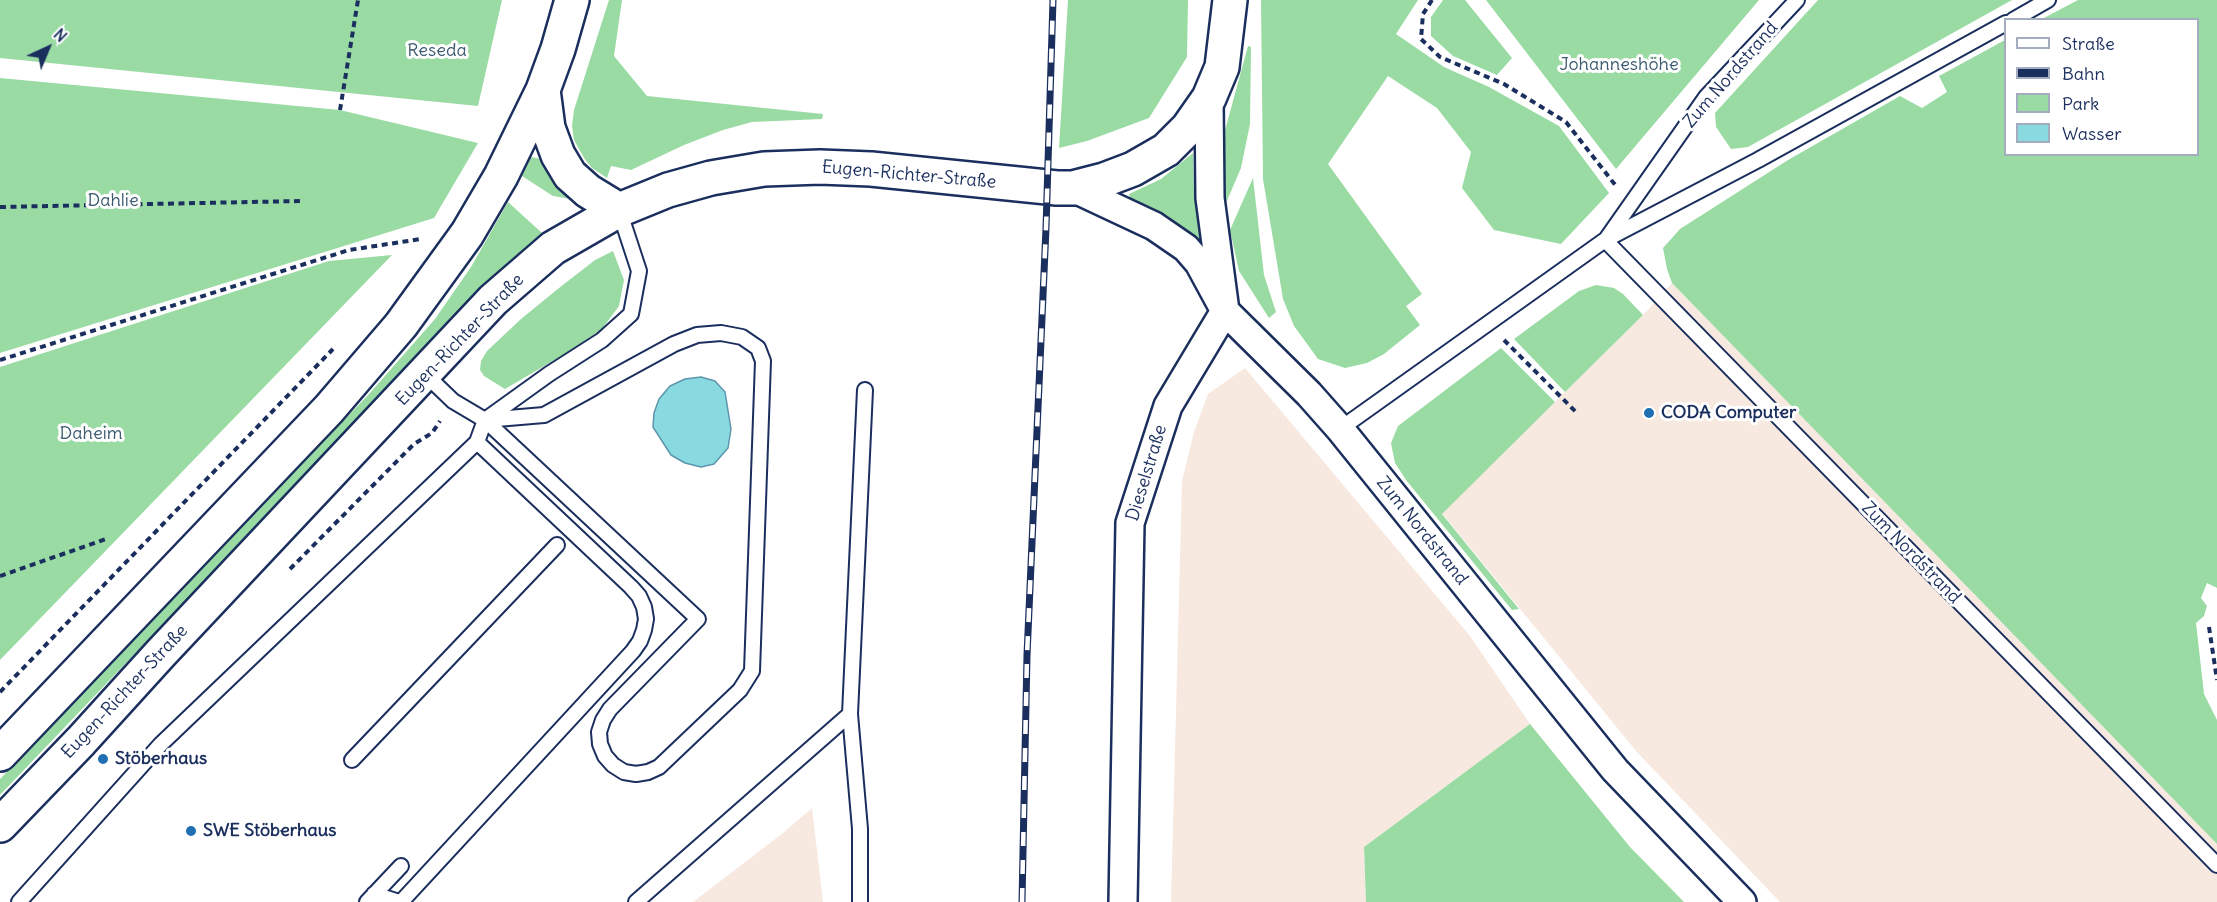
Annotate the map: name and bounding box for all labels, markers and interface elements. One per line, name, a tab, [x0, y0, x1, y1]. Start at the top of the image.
north arrow	[18, 18, 78, 78]
street label: Zum Nordstrand	[1679, 18, 1783, 132]
legend	[2004, 18, 2199, 156]
text: N	[50, 24, 71, 46]
text: Straße	[2062, 32, 2115, 55]
park label: Reseda	[407, 40, 467, 62]
park label: Johanneshöhe	[1559, 54, 1679, 76]
text: Bahn	[2062, 62, 2105, 85]
text: Park	[2062, 92, 2099, 115]
text: Wasser	[2062, 122, 2121, 145]
street label: Eugen-Richter-Straße	[821, 157, 997, 193]
park label: Dahlie	[87, 190, 139, 212]
street label: Eugen-Richter-Straße	[391, 270, 529, 410]
place label: CODA Computer	[1661, 402, 1796, 424]
marker: CODA Computer	[1642, 406, 1656, 420]
street label: Dieselstraße	[1122, 422, 1172, 524]
park label: Daheim	[60, 423, 122, 445]
street label: Zum Nordstrand	[1372, 472, 1472, 590]
street label: Zum Nordstrand	[1857, 498, 1965, 608]
street label: Eugen-Richter-Straße	[57, 621, 193, 763]
place label: Stöberhaus	[115, 748, 207, 770]
marker: Stöberhaus	[96, 752, 110, 766]
place label: SWE Stöberhaus	[203, 820, 336, 842]
marker: SWE Stöberhaus	[184, 824, 198, 838]

